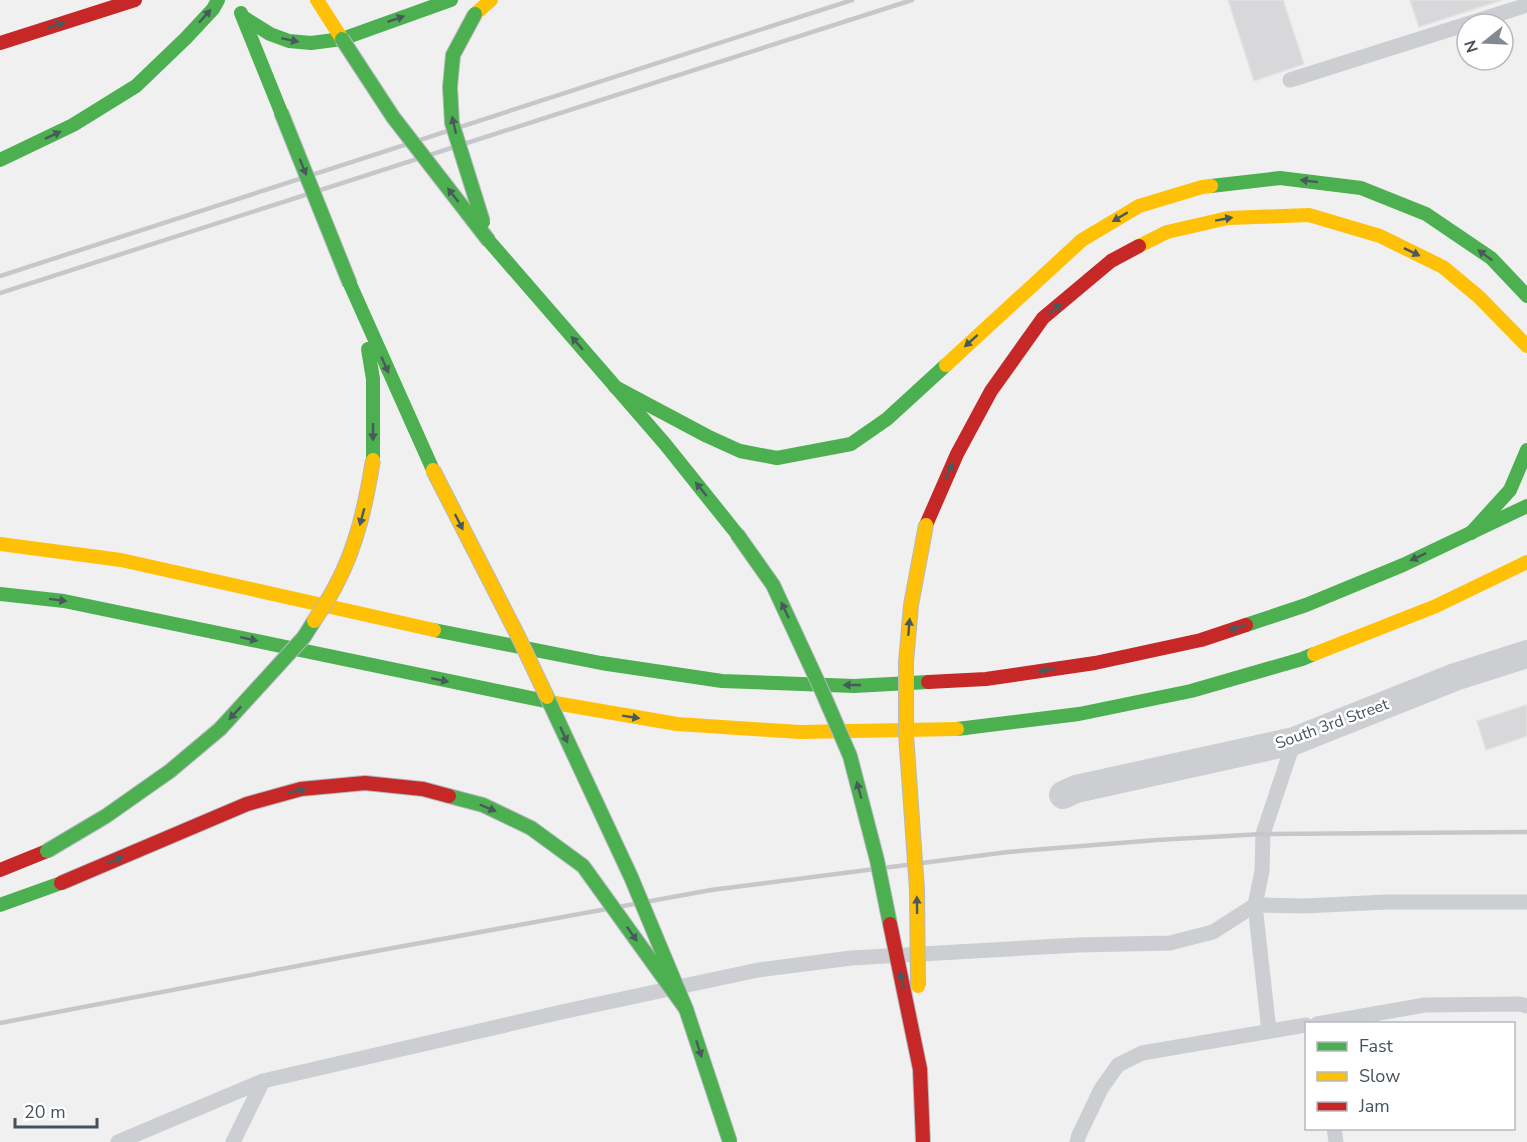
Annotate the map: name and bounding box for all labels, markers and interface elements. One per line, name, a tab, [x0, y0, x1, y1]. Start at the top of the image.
one-way arrow	[198, 10, 212, 24]
north arrow	[1455, 12, 1515, 72]
one-way arrow	[387, 14, 405, 24]
one-way arrow	[47, 20, 65, 29]
one-way arrow	[280, 35, 299, 45]
text: N	[1459, 37, 1484, 55]
one-way arrow	[449, 115, 458, 134]
one-way arrow	[44, 130, 61, 139]
one-way arrow	[298, 158, 308, 176]
one-way arrow	[1299, 177, 1318, 186]
one-way arrow	[447, 187, 460, 203]
one-way arrow	[1112, 212, 1128, 223]
one-way arrow	[1215, 215, 1234, 224]
one-way arrow	[1404, 247, 1421, 257]
one-way arrow	[1478, 249, 1494, 261]
one-way arrow	[1047, 303, 1062, 316]
one-way arrow	[964, 334, 979, 347]
one-way arrow	[570, 335, 584, 350]
one-way arrow	[381, 357, 390, 374]
one-way arrow	[368, 423, 378, 442]
one-way arrow	[945, 462, 954, 480]
one-way arrow	[694, 481, 707, 497]
one-way arrow	[356, 508, 366, 526]
one-way arrow	[455, 514, 464, 531]
one-way arrow	[1410, 553, 1427, 562]
one-way arrow	[49, 595, 68, 605]
one-way arrow	[780, 601, 790, 619]
one-way arrow	[904, 617, 914, 636]
one-way arrow	[1228, 624, 1246, 634]
one-way arrow	[240, 635, 258, 645]
one-way arrow	[1037, 665, 1056, 674]
one-way arrow	[431, 675, 449, 685]
one-way arrow	[843, 680, 862, 690]
street label: South 3rd Street	[1272, 693, 1392, 755]
one-way arrow	[228, 706, 242, 720]
one-way arrow	[622, 712, 641, 721]
one-way arrow	[560, 726, 569, 743]
one-way arrow	[854, 781, 863, 799]
one-way arrow	[288, 785, 306, 795]
one-way arrow	[480, 803, 498, 813]
one-way arrow	[107, 855, 125, 865]
one-way arrow	[912, 896, 922, 915]
one-way arrow	[626, 925, 638, 941]
one-way arrow	[897, 971, 906, 990]
legend	[1305, 1022, 1515, 1130]
text: Fast	[1359, 1034, 1394, 1058]
one-way arrow	[695, 1040, 704, 1058]
text: Slow	[1359, 1064, 1400, 1088]
scale bar	[15, 1091, 98, 1129]
text: Jam	[1358, 1094, 1390, 1118]
text: 20 m	[24, 1100, 66, 1124]

